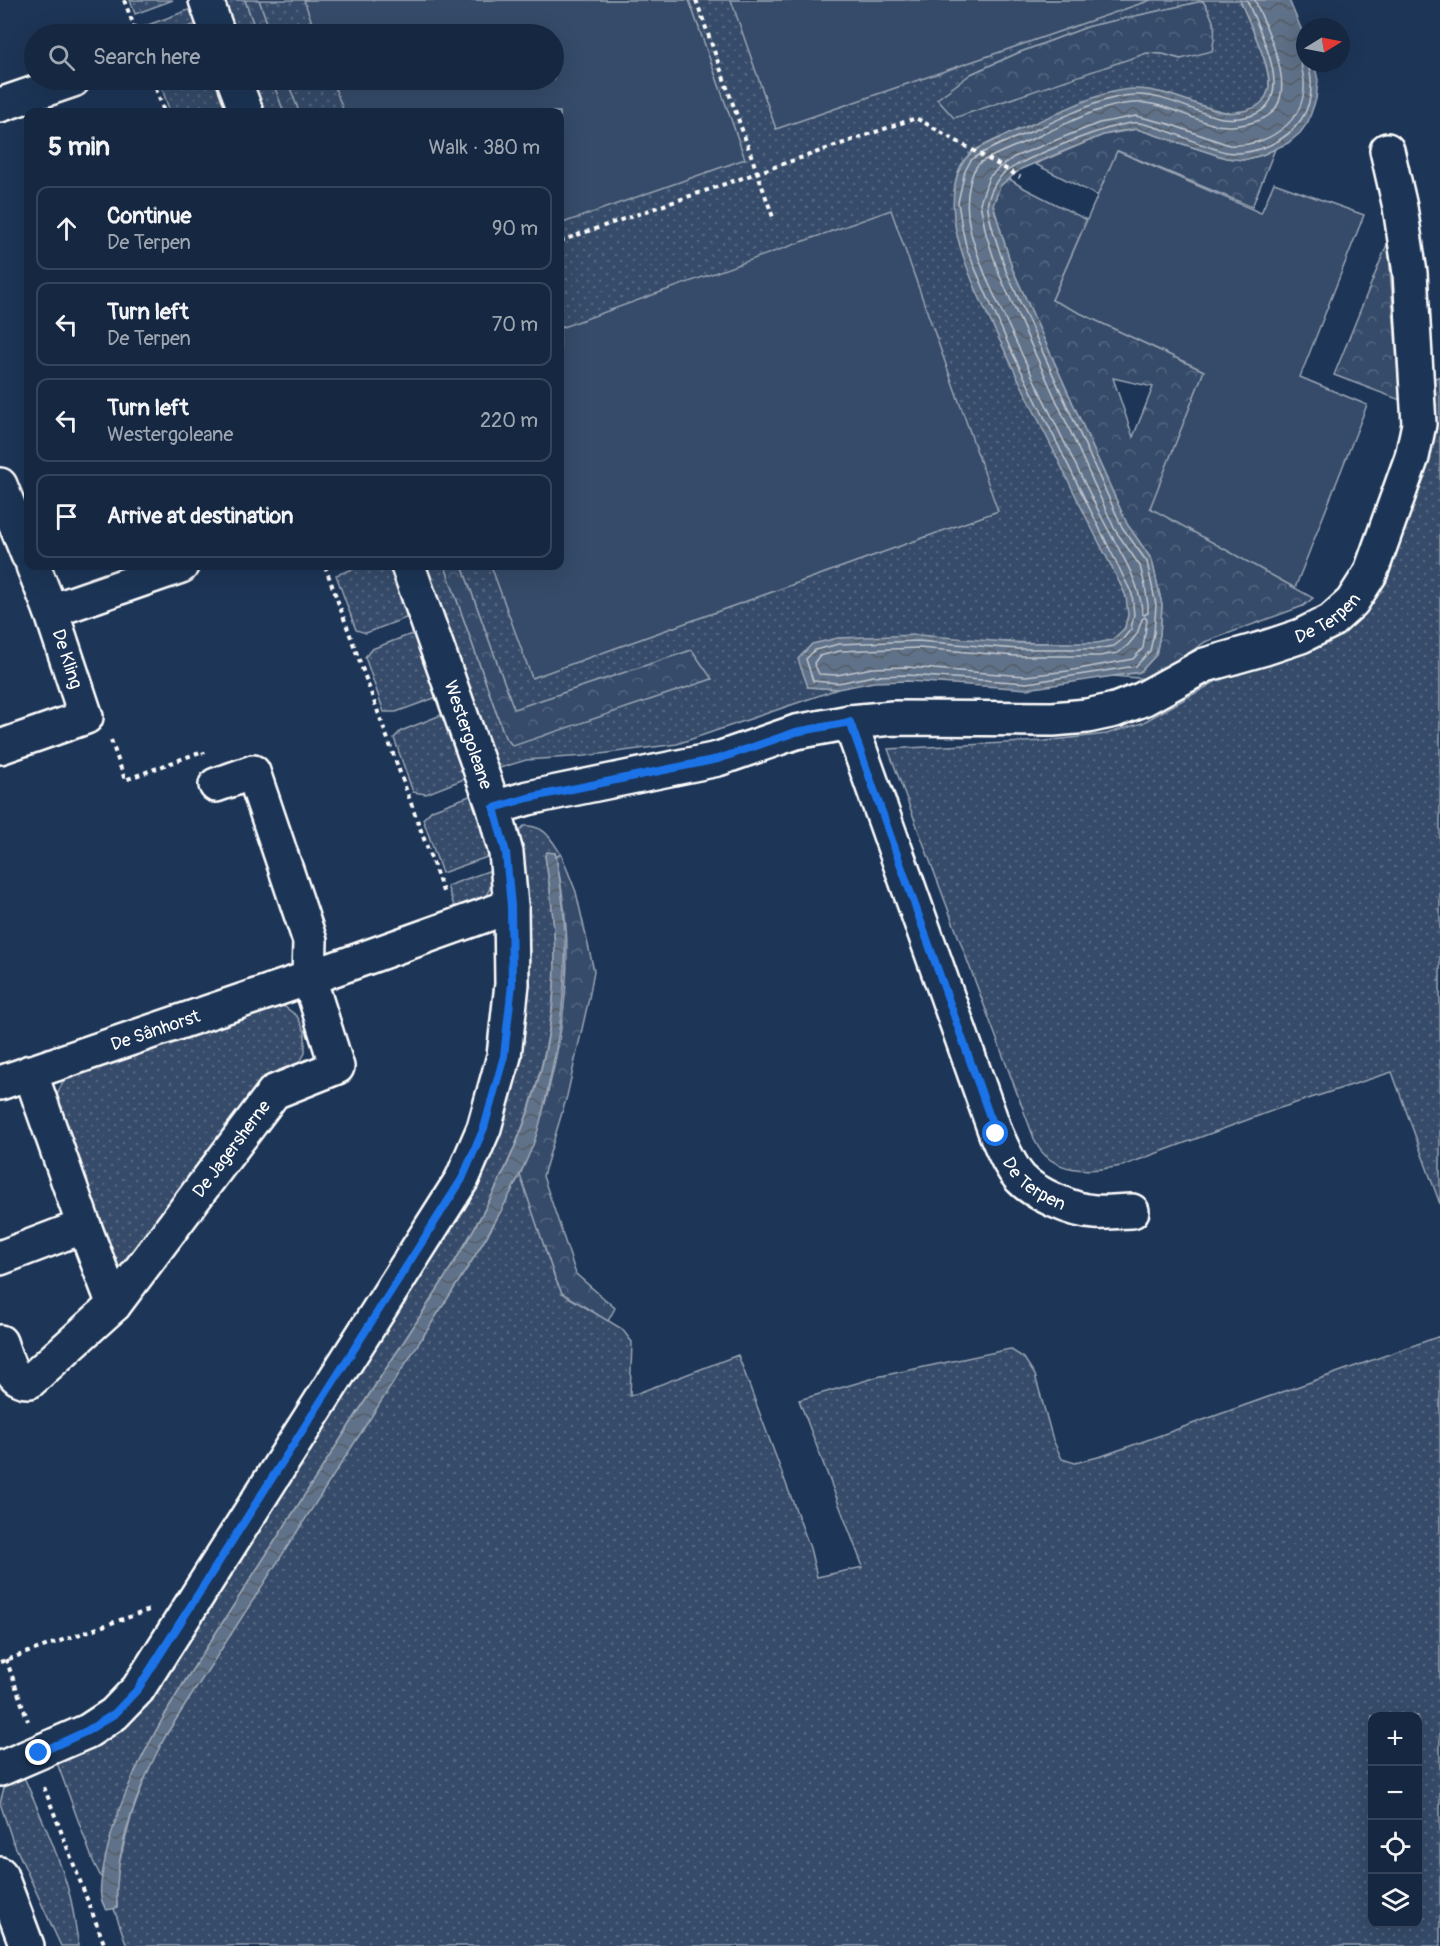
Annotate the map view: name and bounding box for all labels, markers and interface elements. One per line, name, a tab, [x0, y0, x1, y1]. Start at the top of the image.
north arrow	[1296, 18, 1350, 72]
search box	[24, 24, 564, 90]
icon: search	[45, 41, 78, 74]
text: Search here	[93, 43, 200, 71]
text: 5 min	[48, 131, 110, 163]
text: Walk · 380 m	[428, 135, 540, 160]
text: Continue	[107, 202, 191, 230]
icon: ahead	[50, 212, 83, 245]
text: 90 m	[492, 216, 538, 241]
text: De Terpen	[107, 230, 191, 255]
text: Turn left	[107, 298, 189, 326]
icon: left	[50, 308, 83, 341]
text: 70 m	[492, 312, 538, 337]
text: De Terpen	[107, 326, 191, 351]
text: Turn left	[107, 394, 189, 422]
icon: left	[50, 404, 83, 437]
text: 220 m	[480, 408, 538, 433]
text: Westergoleane	[107, 422, 233, 447]
icon: arrive	[50, 500, 83, 533]
text: Arrive at destination	[107, 502, 293, 530]
street label: De Terpen	[1292, 589, 1366, 649]
street label: De Kling	[47, 626, 87, 692]
street label: Westergoleane	[439, 678, 497, 793]
street label: De Sânhorst	[108, 1004, 204, 1056]
street label: De Jagersherne	[187, 1095, 276, 1202]
route start	[982, 1120, 1008, 1146]
street label: De Terpen	[997, 1153, 1069, 1215]
map controls	[1368, 1712, 1422, 1928]
button: +	[1368, 1712, 1422, 1766]
route end	[25, 1739, 51, 1765]
button: −	[1368, 1766, 1422, 1820]
button: locate	[1368, 1820, 1422, 1874]
button: layers	[1368, 1874, 1422, 1928]

